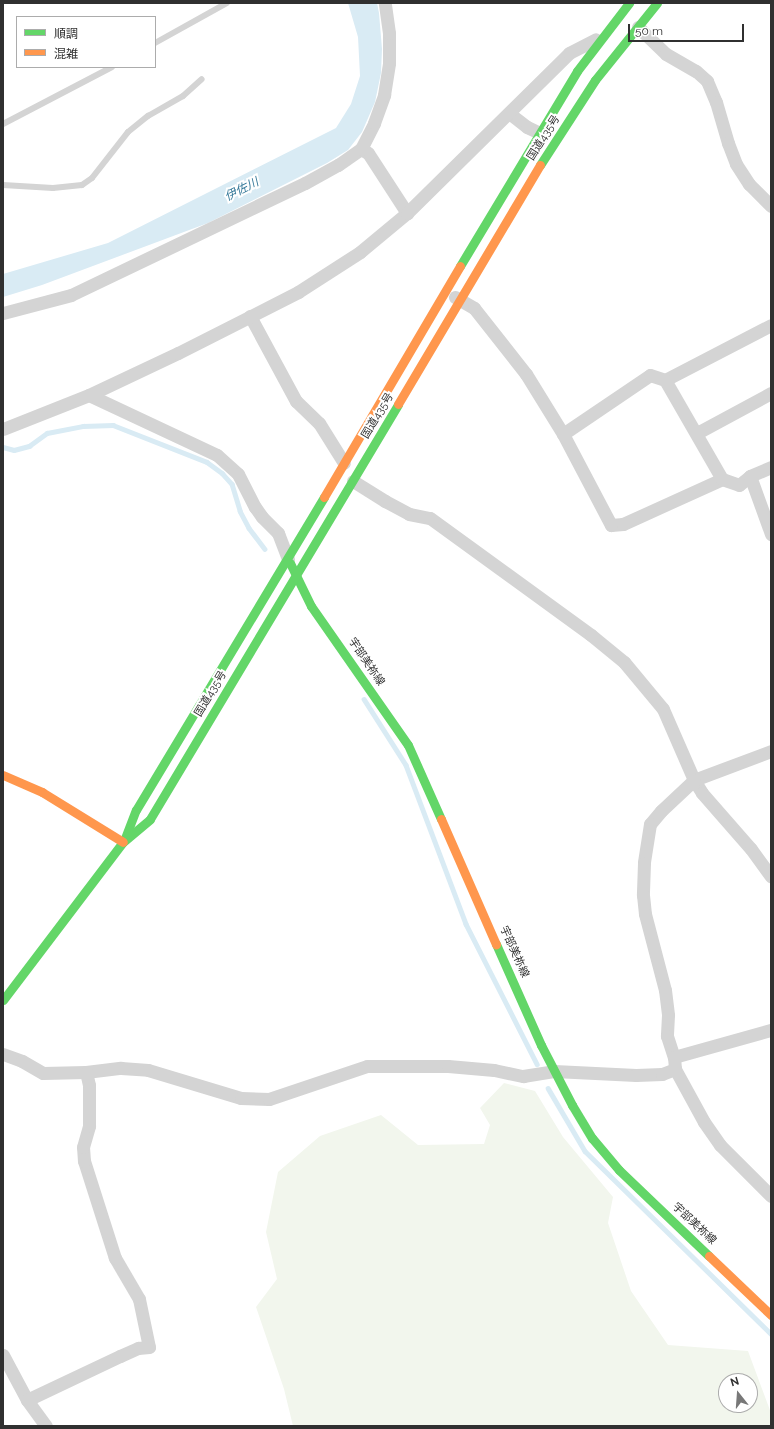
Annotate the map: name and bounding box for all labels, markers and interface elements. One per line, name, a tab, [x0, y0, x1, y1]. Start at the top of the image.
legend	[16, 16, 156, 68]
scale bar	[630, 16, 746, 42]
text: 50 m	[635, 24, 663, 38]
text: 順調	[54, 27, 78, 41]
text: 混雑	[54, 47, 78, 61]
street label: 国道435号	[525, 113, 563, 163]
water label: 伊佐川	[223, 175, 261, 205]
street label: 国道435号	[359, 391, 397, 441]
street label: 宇部美祢線	[345, 636, 387, 688]
street label: 国道435号	[192, 669, 230, 719]
street label: 宇部美祢線	[497, 924, 531, 980]
street label: 宇部美祢線	[669, 1200, 719, 1248]
north arrow	[718, 1373, 758, 1413]
text: N	[729, 1375, 741, 1389]

